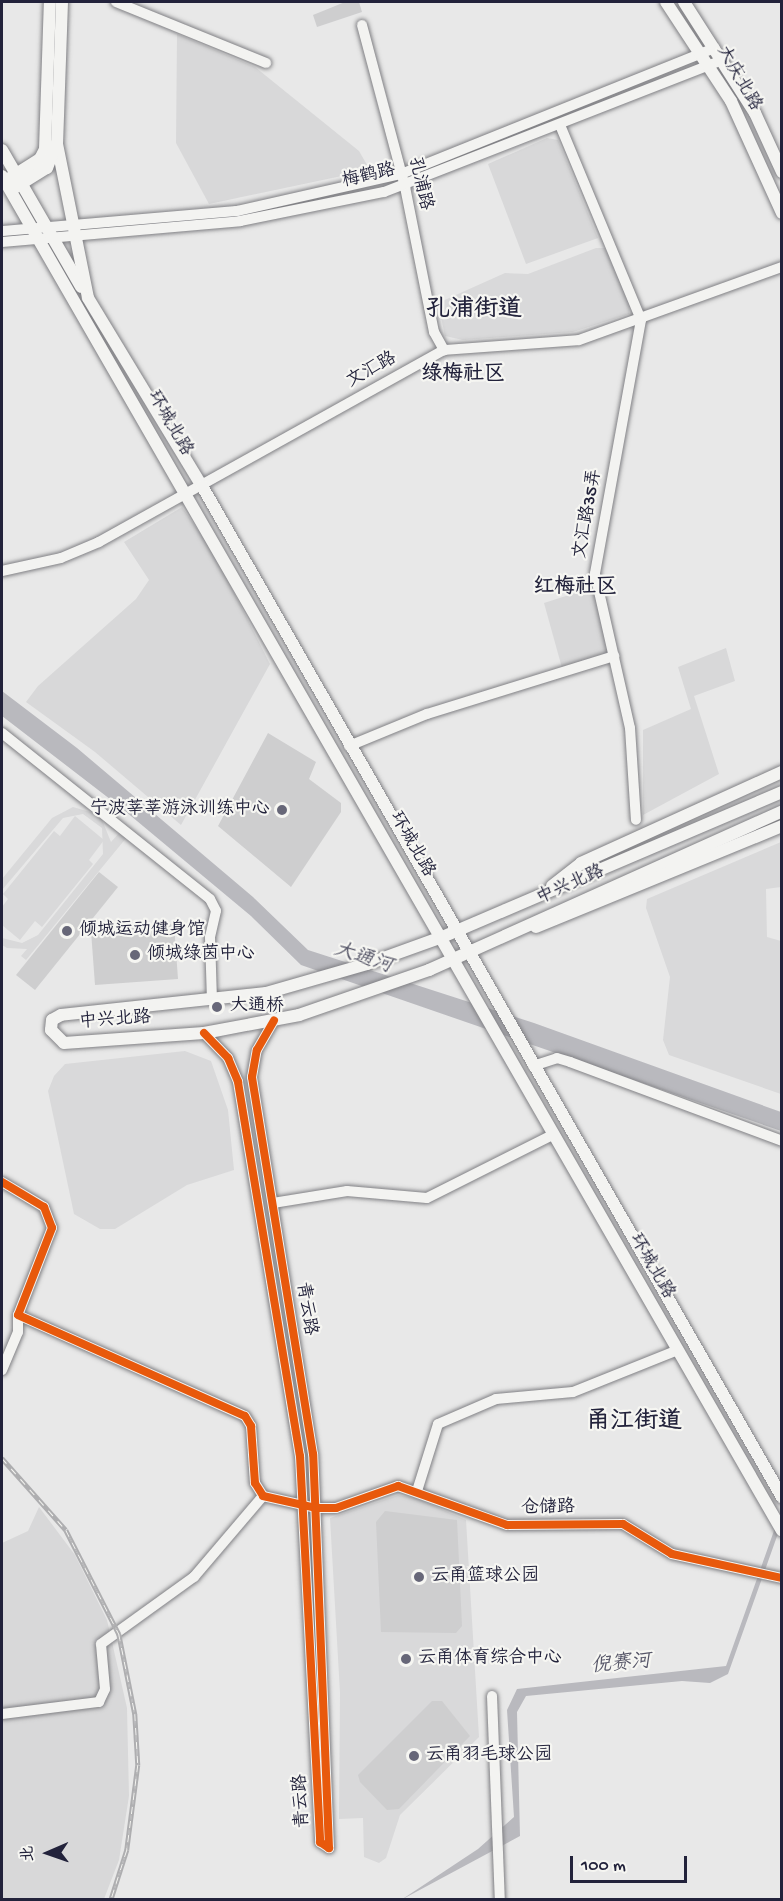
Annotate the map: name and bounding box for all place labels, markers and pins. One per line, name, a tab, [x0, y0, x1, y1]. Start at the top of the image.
place label: 宁波莘莘游泳训练中心	[90, 799, 270, 821]
marker: 宁波莘莘游泳训练中心	[275, 803, 289, 817]
place label: 倾城运动健身馆	[79, 920, 205, 942]
marker: 倾城运动健身馆	[60, 924, 74, 938]
place label: 倾城绿茵中心	[147, 944, 255, 966]
marker: 倾城绿茵中心	[128, 948, 142, 962]
place label: 大通桥	[230, 996, 284, 1018]
marker: 大通桥	[208, 998, 226, 1016]
place label: 云甬篮球公园	[431, 1566, 539, 1588]
marker: 云甬篮球公园	[412, 1570, 426, 1584]
place label: 云甬体育综合中心	[418, 1648, 562, 1670]
marker: 云甬体育综合中心	[399, 1652, 413, 1666]
place label: 云甬羽毛球公园	[426, 1745, 552, 1767]
marker: 云甬羽毛球公园	[407, 1749, 421, 1763]

